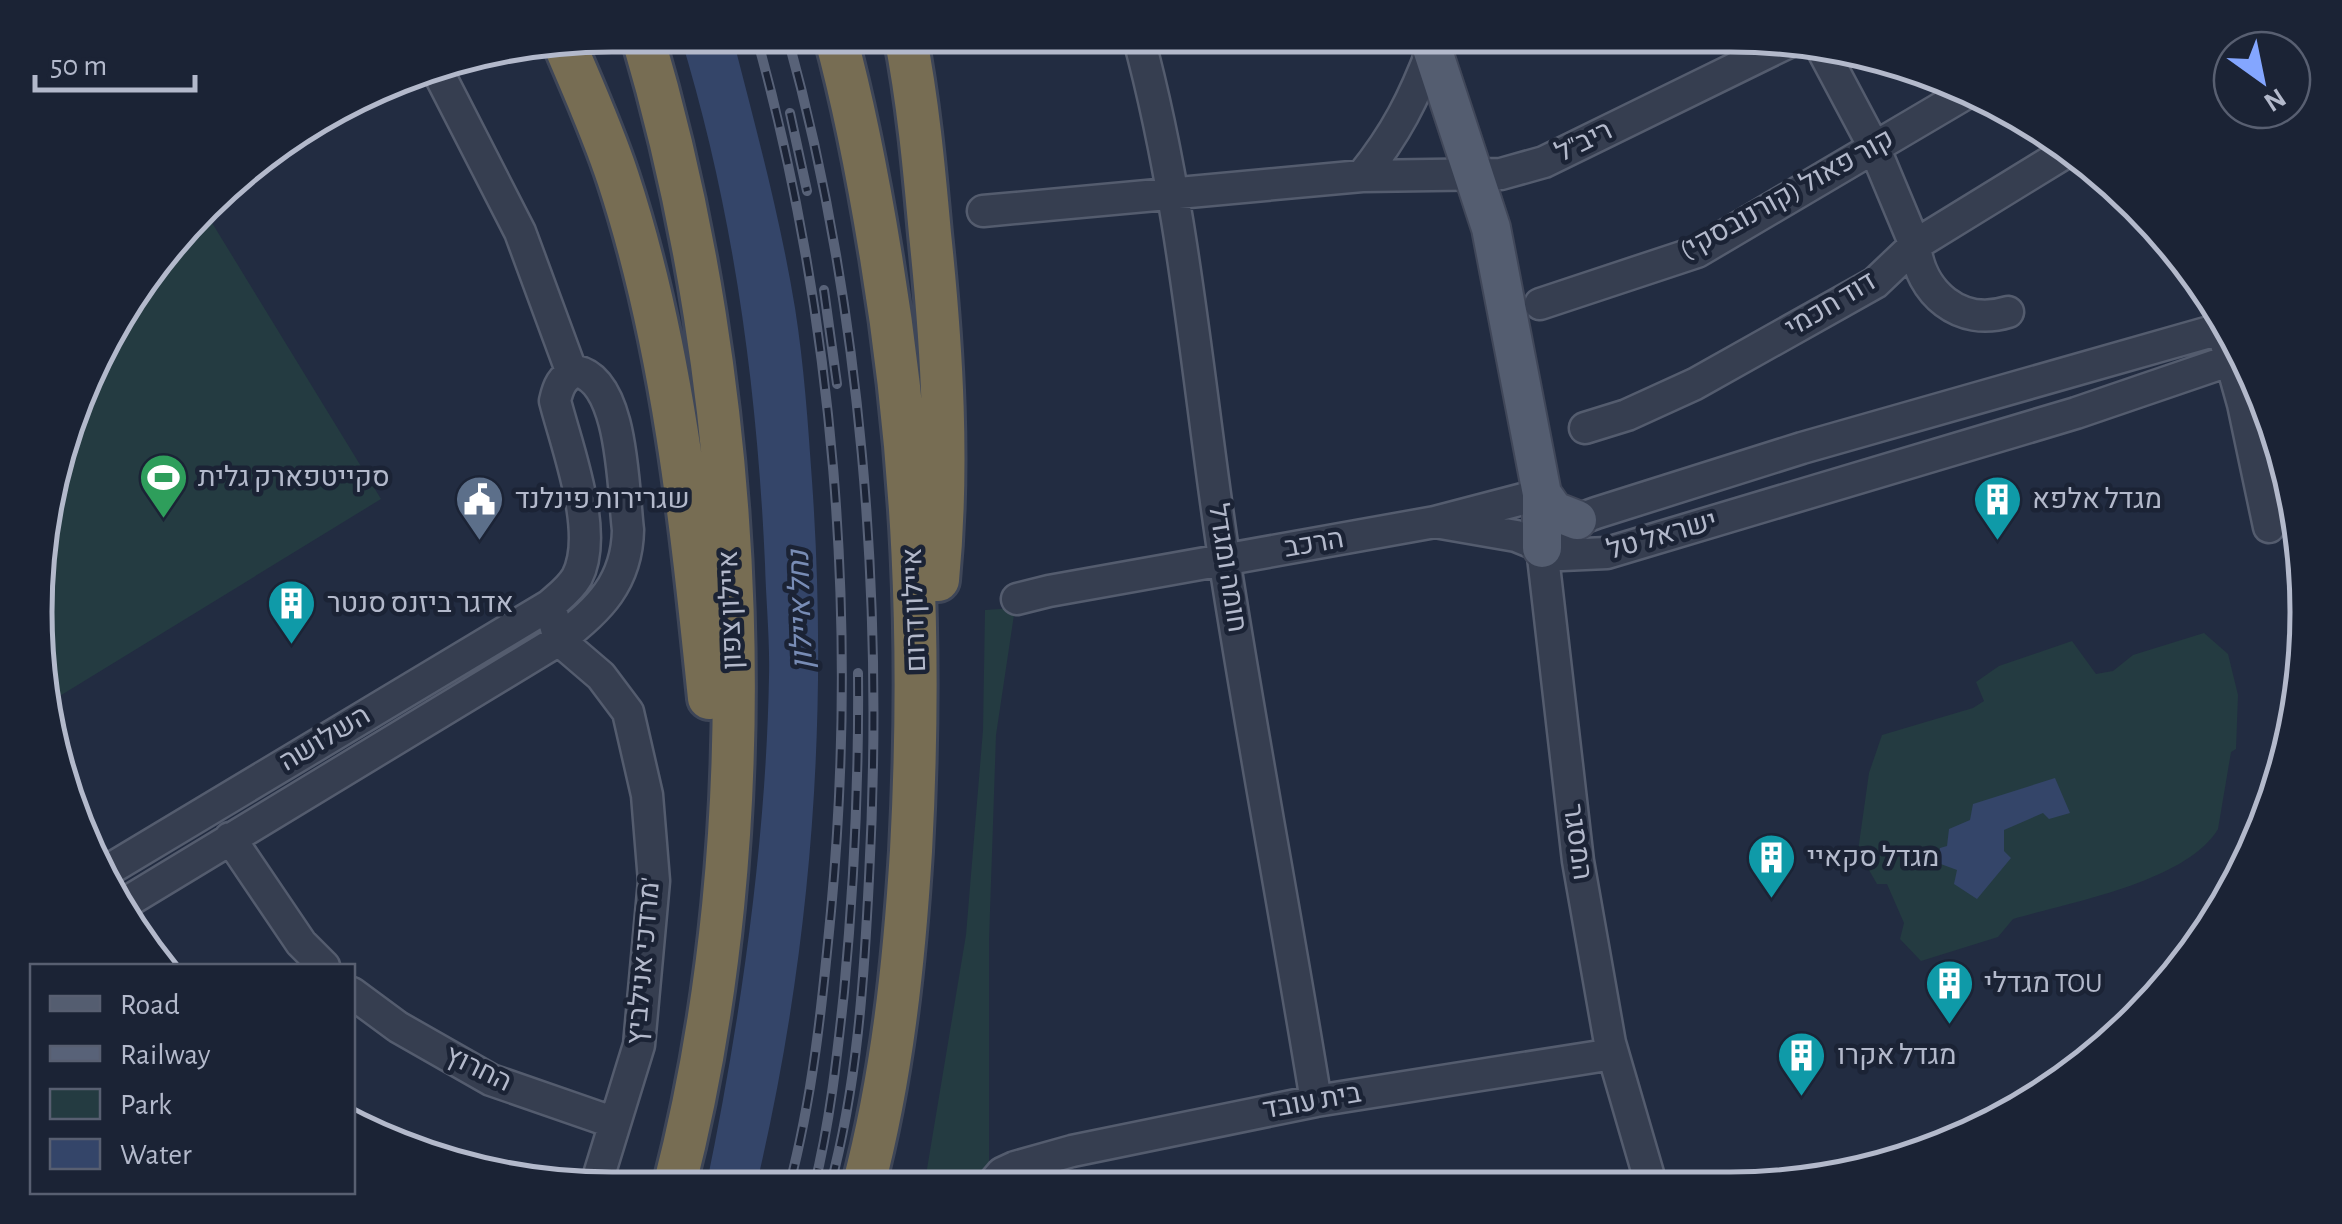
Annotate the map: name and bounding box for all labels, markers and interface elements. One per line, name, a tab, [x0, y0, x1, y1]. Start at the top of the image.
scale bar	[35, 30, 195, 92]
north arrow	[2212, 30, 2312, 130]
text: 50 m	[50, 51, 107, 81]
text: N	[2259, 82, 2290, 116]
street label: ריב"ל	[1551, 116, 1617, 168]
street label: קור פאול (קורנובסקי)	[1675, 125, 1899, 265]
street label: דוד חכמי	[1781, 267, 1881, 343]
sports icon: סקייטפארק גלית	[137, 452, 189, 520]
place label: סקייטפארק גלית	[198, 464, 390, 492]
public building icon: שגרירות פינלנד	[454, 474, 506, 542]
building icon: מגדל אלפא	[1971, 474, 2023, 542]
place label: שגרירות פינלנד	[515, 486, 690, 514]
place label: מגדל אלפא	[2032, 486, 2162, 514]
street label: חומה ומגדל	[1203, 502, 1251, 634]
street label: ישראל טל	[1604, 507, 1720, 565]
street label: הרכב	[1282, 525, 1346, 563]
street label: איילון דרום	[899, 547, 931, 673]
water label: נחל איילון	[784, 548, 819, 670]
street label: איילון צפון	[715, 550, 747, 670]
building icon: אדגר ביזנס סנטר	[266, 578, 318, 646]
place label: אדגר ביזנס סנטר	[327, 590, 513, 618]
street label: השלושה	[275, 701, 375, 777]
street label: המסגר	[1558, 802, 1596, 882]
building icon: מגדל סקאיי	[1746, 832, 1798, 900]
place label: מגדל סקאיי	[1807, 844, 1939, 872]
street label: מרדכי אנילביץ'	[623, 876, 665, 1046]
building icon: מגדלי TOU	[1923, 958, 1975, 1026]
legend	[30, 964, 355, 1194]
place label: מגדלי TOU	[1984, 970, 2103, 998]
text: Road	[120, 990, 180, 1020]
building icon: מגדל אקרו	[1776, 1030, 1828, 1098]
text: Railway	[120, 1040, 211, 1070]
street label: החרוץ	[440, 1041, 516, 1097]
place label: מגדל אקרו	[1837, 1042, 1957, 1070]
street label: בית עובד	[1261, 1080, 1363, 1124]
text: Park	[120, 1090, 172, 1120]
text: Water	[120, 1140, 192, 1170]

